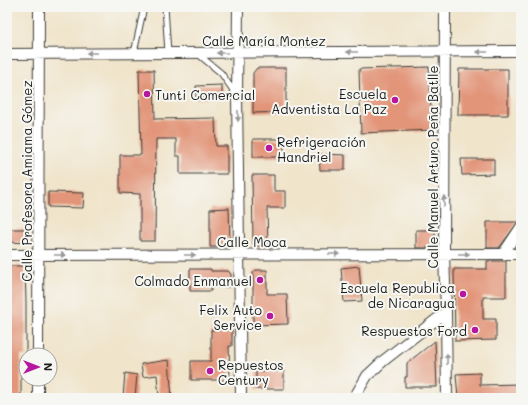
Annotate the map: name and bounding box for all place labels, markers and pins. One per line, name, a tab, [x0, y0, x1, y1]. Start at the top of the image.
place label: Escuela Adventista La Paz	[271, 85, 387, 117]
place label: Tunti Comercial	[155, 86, 255, 103]
marker: Tunti Comercial	[142, 89, 152, 99]
marker: Escuela Adventista La Paz	[390, 95, 400, 105]
place label: Refrigeración Handriel	[277, 133, 366, 165]
marker: Refrigeración Handriel	[264, 143, 274, 153]
place label: Colmado Enmanuel	[134, 272, 252, 289]
marker: Colmado Enmanuel	[255, 275, 265, 285]
place label: Escuela Republica de Nicaragua	[340, 279, 455, 311]
marker: Escuela Republica de Nicaragua	[458, 289, 468, 299]
place label: Felix Auto Service	[199, 301, 262, 333]
marker: Felix Auto Service	[265, 311, 275, 321]
place label: Respuestos Ford	[361, 322, 467, 339]
marker: Respuestos Ford	[470, 325, 480, 335]
place label: Repuestos Century	[218, 356, 284, 388]
marker: Repuestos Century	[205, 366, 215, 376]

